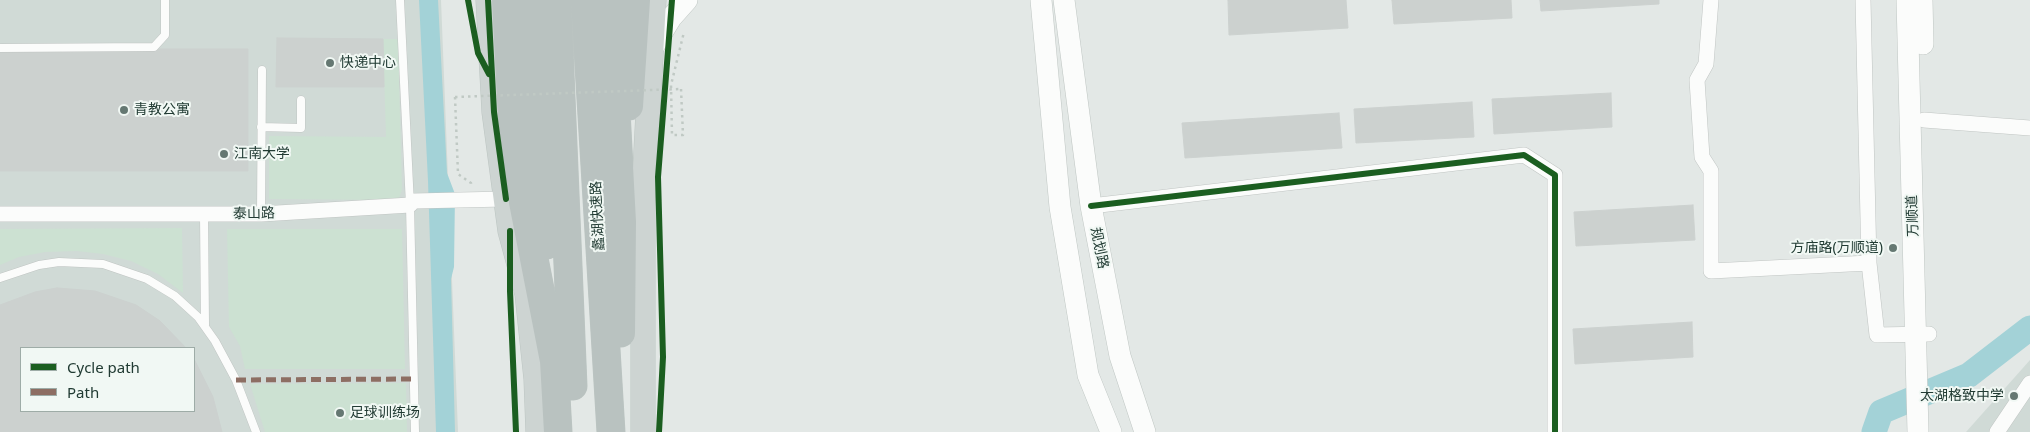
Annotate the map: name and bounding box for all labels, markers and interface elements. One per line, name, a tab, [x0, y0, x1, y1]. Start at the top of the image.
place label: 快递中心	[340, 55, 396, 71]
marker: 快递中心	[324, 57, 336, 69]
place label: 青教公寓	[134, 102, 190, 118]
marker: 青教公寓	[118, 104, 130, 116]
place label: 江南大学	[234, 146, 290, 162]
marker: 江南大学	[218, 148, 230, 160]
street label: 蠡湖快速路	[588, 181, 608, 251]
street label: 万顺道	[1904, 195, 1922, 237]
street label: 泰山路	[233, 205, 275, 223]
street label: 规划路	[1087, 226, 1111, 270]
place label: 方庙路(万顺道)	[1791, 240, 1883, 256]
marker: 方庙路(万顺道)	[1887, 242, 1899, 254]
legend	[20, 347, 195, 412]
text: Cycle path	[67, 357, 140, 377]
text: Path	[67, 382, 99, 402]
place label: 太湖格致中学	[1920, 388, 2004, 404]
marker: 太湖格致中学	[2008, 390, 2020, 402]
place label: 足球训练场	[350, 405, 420, 421]
marker: 足球训练场	[334, 407, 346, 419]

